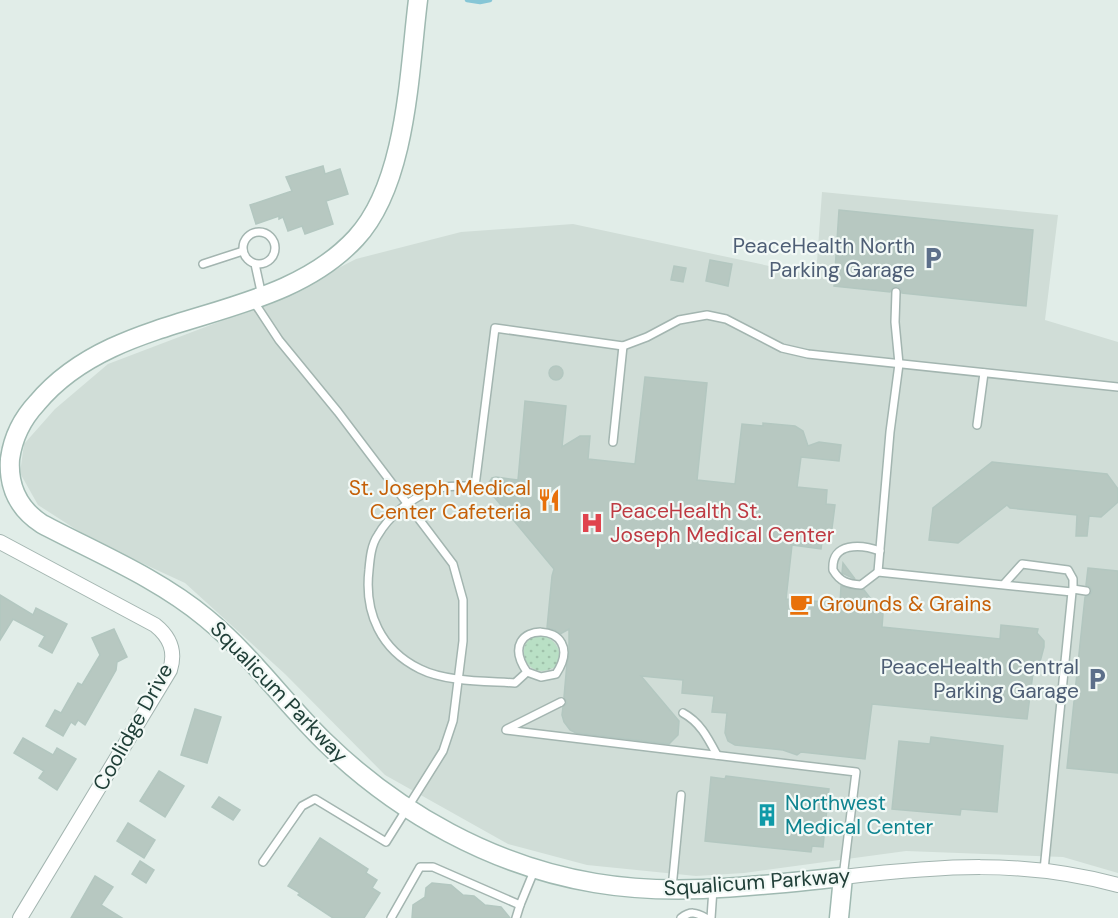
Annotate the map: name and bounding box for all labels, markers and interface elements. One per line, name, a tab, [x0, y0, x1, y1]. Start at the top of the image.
place label: PeaceHealth North Parking Garage	[733, 232, 915, 284]
parking icon: PeaceHealth North Parking Garage	[920, 245, 946, 271]
place label: St. Joseph Medical Center Cafeteria	[349, 474, 531, 526]
restaurant icon: St. Joseph Medical Center Cafeteria	[536, 487, 562, 513]
place label: PeaceHealth St. Joseph Medical Center	[610, 497, 835, 549]
hospital icon: PeaceHealth St. Joseph Medical Center	[579, 510, 605, 536]
place label: Grounds & Grains	[819, 590, 992, 618]
cafe icon: Grounds & Grains	[788, 591, 814, 617]
street label: Squalicum Parkway	[204, 615, 354, 769]
place label: PeaceHealth Central Parking Garage	[881, 653, 1079, 705]
street label: Coolidge Drive	[86, 658, 180, 796]
parking icon: PeaceHealth Central Parking Garage	[1084, 666, 1110, 692]
place label: Northwest Medical Center	[785, 789, 933, 841]
building icon: Northwest Medical Center	[754, 802, 780, 828]
street label: Squalicum Parkway	[663, 861, 851, 902]

